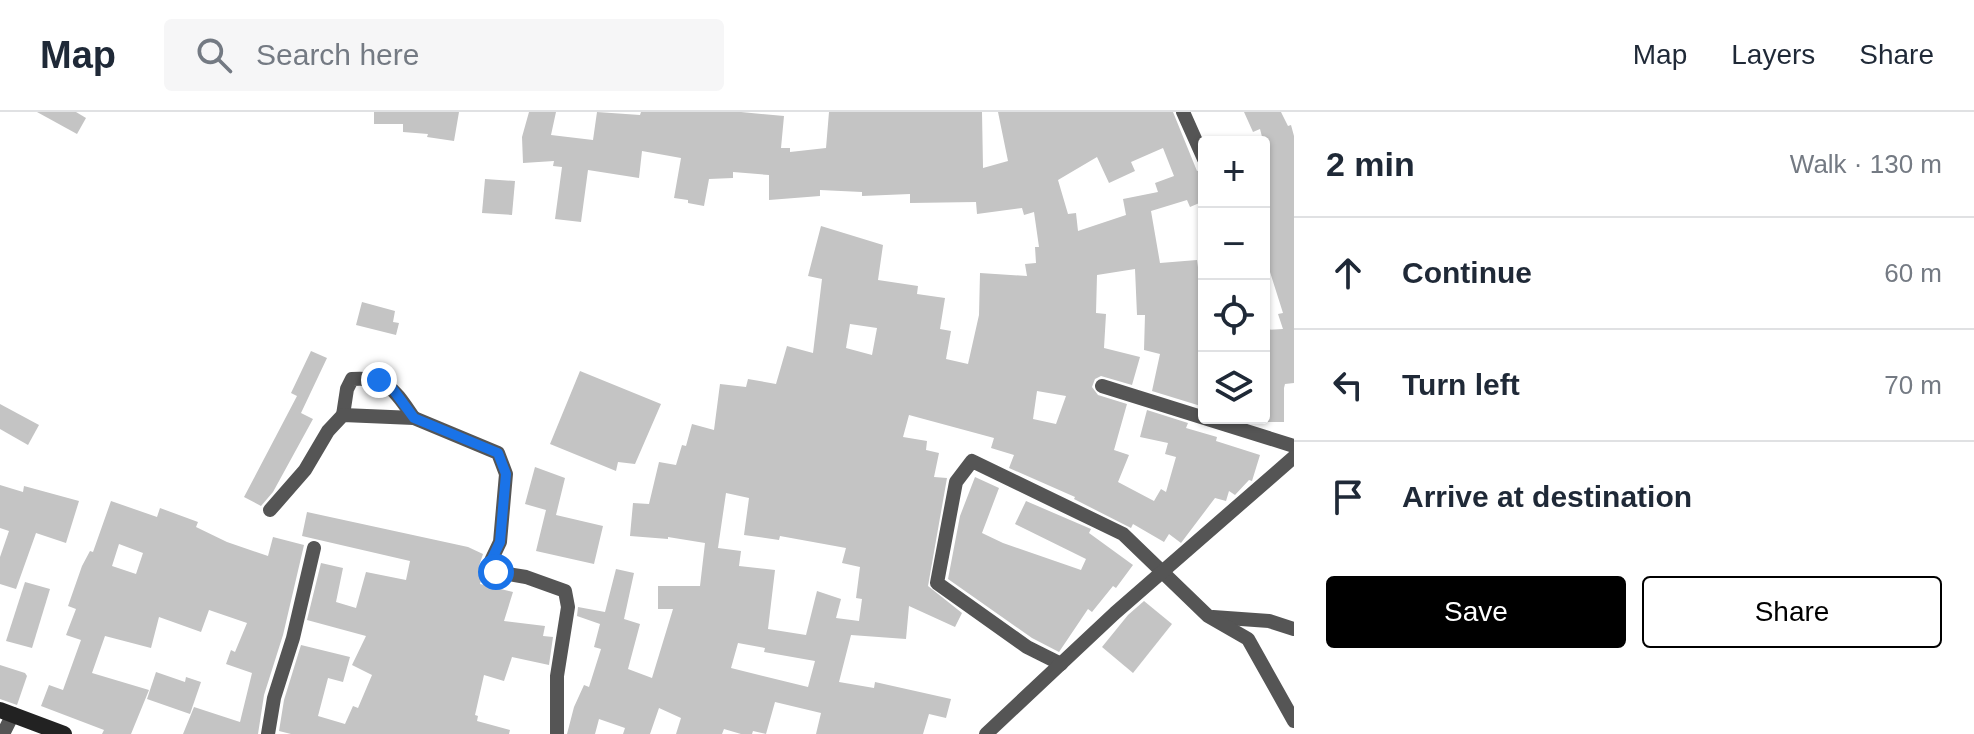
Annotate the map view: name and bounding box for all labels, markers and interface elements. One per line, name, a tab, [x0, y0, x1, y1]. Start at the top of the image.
search box	[164, 19, 724, 91]
icon: search	[192, 33, 236, 77]
text: Map	[40, 34, 116, 76]
text: Search here	[256, 38, 419, 71]
text: Map	[1633, 39, 1687, 70]
text: Layers	[1731, 39, 1815, 70]
text: Share	[1859, 39, 1934, 70]
map controls	[1198, 136, 1270, 424]
button: +	[1198, 136, 1270, 208]
text: 2 min	[1326, 145, 1415, 183]
text: Walk · 130 m	[1790, 149, 1942, 179]
button: −	[1198, 208, 1270, 280]
icon: ahead	[1326, 251, 1370, 295]
text: Continue	[1402, 256, 1532, 289]
text: 60 m	[1884, 258, 1942, 288]
button: locate	[1198, 280, 1270, 352]
button: layers	[1198, 352, 1270, 424]
route end	[361, 362, 397, 398]
icon: left	[1326, 363, 1370, 407]
text: Turn left	[1402, 368, 1520, 401]
text: 70 m	[1884, 370, 1942, 400]
icon: arrive	[1326, 475, 1370, 519]
text: Arrive at destination	[1402, 480, 1692, 513]
route start	[478, 554, 514, 590]
button: Save	[1326, 576, 1626, 648]
button: Share	[1642, 576, 1942, 648]

